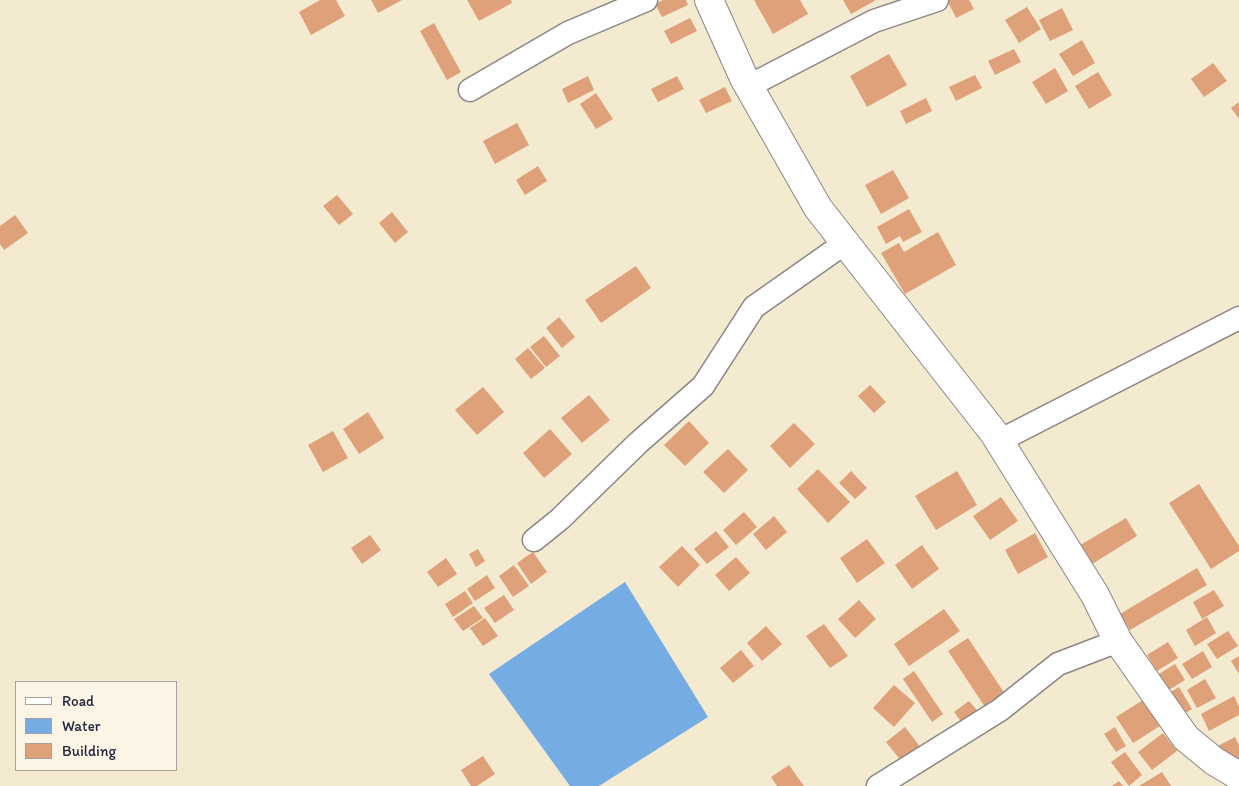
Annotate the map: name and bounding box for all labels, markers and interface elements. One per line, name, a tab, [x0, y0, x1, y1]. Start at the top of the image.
legend	[15, 681, 178, 771]
text: Road	[62, 692, 94, 710]
text: Water	[62, 717, 100, 735]
text: Building	[62, 742, 116, 760]

